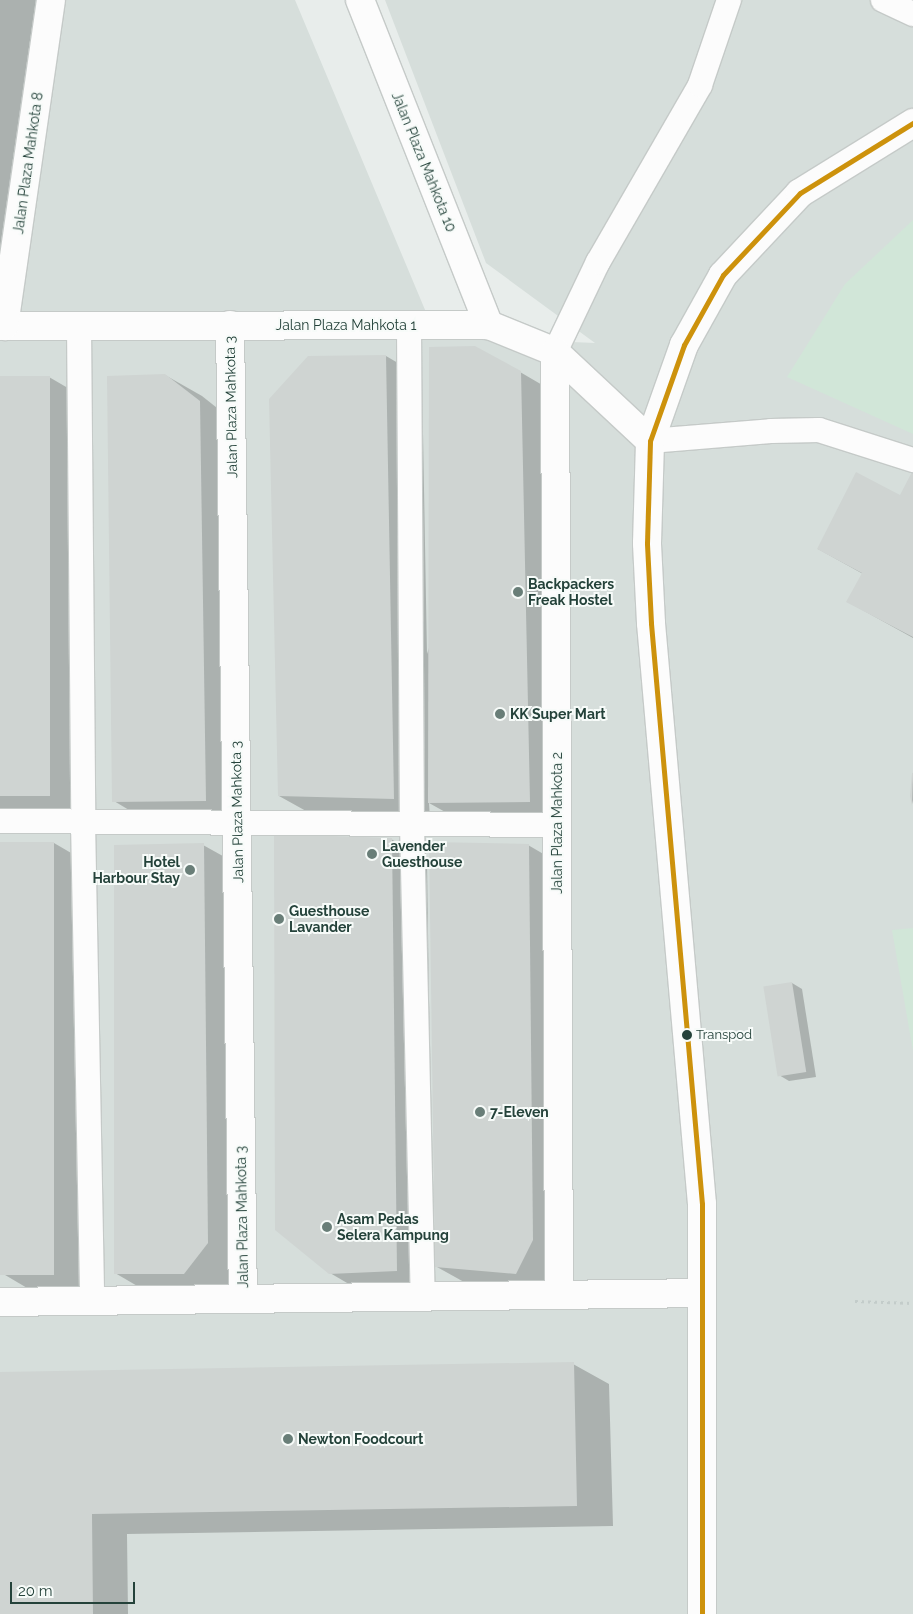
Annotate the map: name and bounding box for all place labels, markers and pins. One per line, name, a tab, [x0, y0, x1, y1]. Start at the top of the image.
place label: Backpackers Freak Hostel	[528, 576, 614, 608]
marker: Backpackers Freak Hostel	[512, 586, 524, 598]
place label: KK Super Mart	[510, 706, 606, 722]
marker: KK Super Mart	[494, 708, 506, 720]
place label: Lavender Guesthouse	[382, 838, 462, 870]
marker: Lavender Guesthouse	[366, 848, 378, 860]
place label: Hotel Harbour Stay	[92, 854, 180, 886]
marker: Hotel Harbour Stay	[184, 864, 196, 876]
place label: Guesthouse Lavander	[289, 903, 369, 936]
marker: Guesthouse Lavander	[273, 913, 285, 925]
place label: Transpod	[696, 1027, 752, 1043]
marker: Transpod	[682, 1030, 692, 1040]
place label: 7-Eleven	[490, 1104, 549, 1120]
marker: 7-Eleven	[474, 1106, 486, 1118]
place label: Asam Pedas Selera Kampung	[337, 1211, 449, 1244]
marker: Asam Pedas Selera Kampung	[321, 1221, 333, 1233]
place label: Newton Foodcourt	[298, 1431, 423, 1447]
marker: Newton Foodcourt	[282, 1433, 294, 1445]

